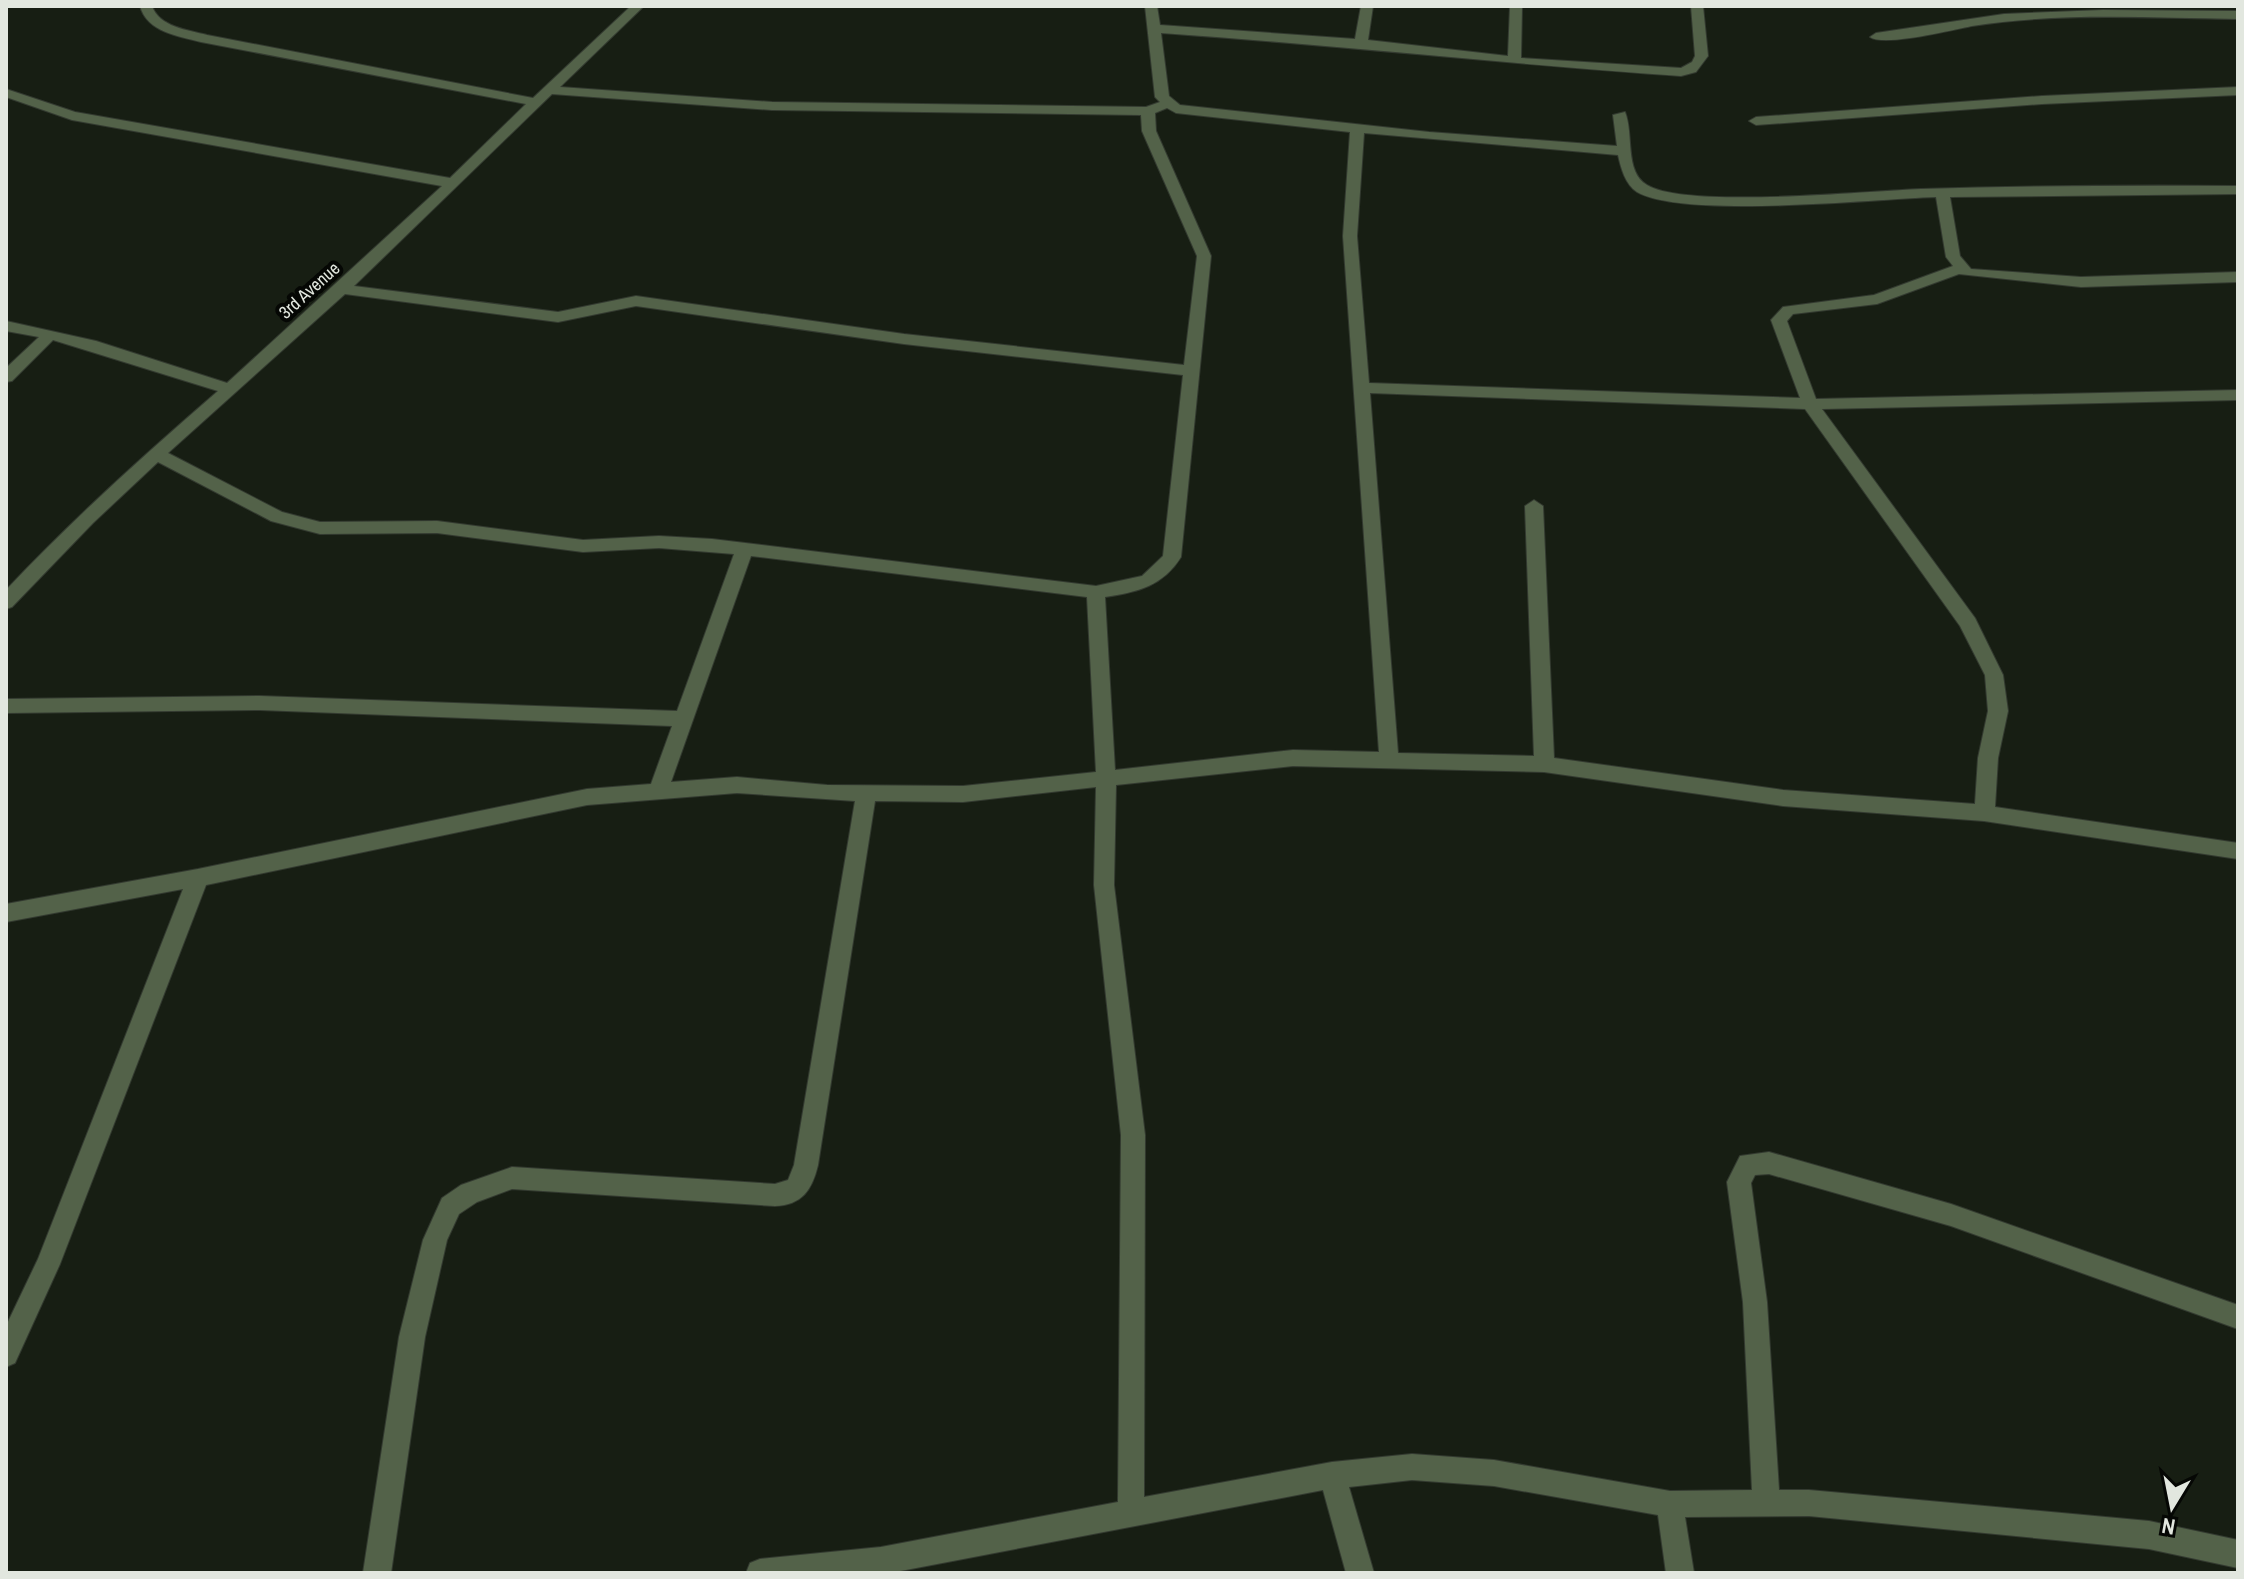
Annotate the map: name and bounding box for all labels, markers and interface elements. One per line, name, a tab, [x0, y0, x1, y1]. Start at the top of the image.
street label: 3rd Avenue	[273, 256, 345, 324]
north arrow	[2132, 1467, 2212, 1547]
text: N	[2160, 1511, 2178, 1543]

